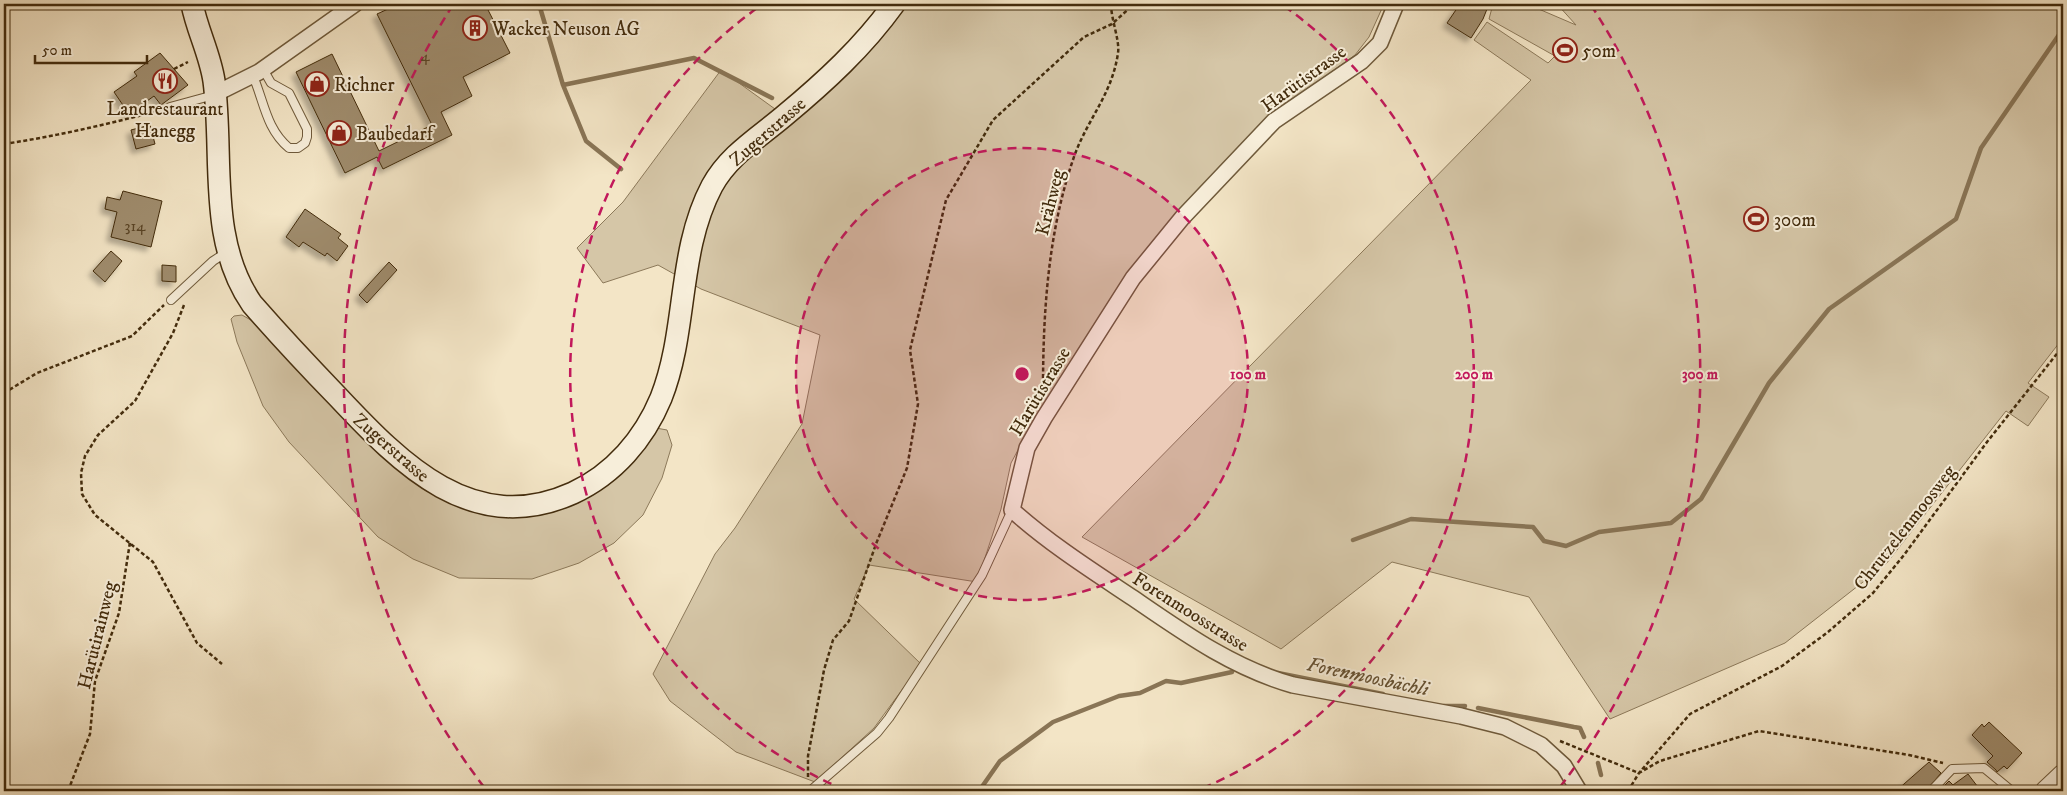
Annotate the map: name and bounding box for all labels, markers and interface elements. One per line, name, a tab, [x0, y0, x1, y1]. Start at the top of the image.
building icon: Wacker Neuson AG	[462, 15, 488, 41]
place label: Wacker Neuson AG	[491, 18, 640, 41]
scale bar	[35, 32, 148, 64]
sports icon: 50m	[1552, 37, 1578, 63]
place label: 50m	[1582, 40, 1616, 63]
text: 50 m	[42, 41, 72, 60]
street label: Harütistrasse	[1257, 41, 1351, 118]
house number: 4	[420, 46, 430, 66]
restaurant icon: Landrestaurant Hanegg	[152, 68, 178, 94]
shop icon: Richner	[304, 71, 330, 97]
place label: Richner	[334, 74, 394, 97]
street label: Zugerstrasse	[725, 93, 811, 172]
place label: Landrestaurant Hanegg	[107, 98, 223, 143]
shop icon: Baubedarf	[326, 120, 352, 146]
place label: Baubedarf	[356, 123, 436, 146]
street label: Krähweg	[1031, 166, 1070, 238]
sports icon: 300m	[1743, 206, 1769, 232]
place label: 300m	[1774, 209, 1816, 232]
house number: 314	[124, 216, 146, 236]
street label: Harütistrasse	[1005, 343, 1076, 440]
centre of rings	[1013, 365, 1031, 383]
text: 100 m	[1230, 365, 1267, 384]
text: 200 m	[1455, 365, 1494, 384]
text: 300 m	[1682, 365, 1719, 384]
street label: Zugerstrasse	[348, 409, 434, 488]
street label: Chrutzelenmoosweg	[1849, 460, 1962, 595]
street label: Forenmoosstrasse	[1128, 567, 1252, 657]
street label: Harütirainweg	[73, 578, 122, 692]
water label: Forenmoosbächli	[1305, 652, 1433, 703]

